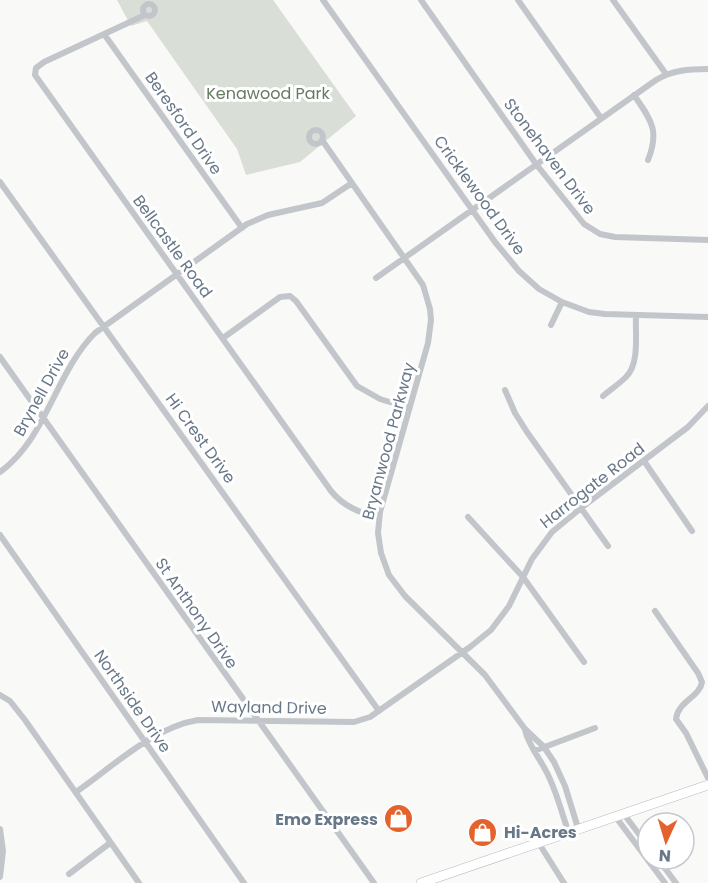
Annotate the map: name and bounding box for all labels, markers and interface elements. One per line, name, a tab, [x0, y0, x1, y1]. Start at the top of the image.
street label: Beresford Drive	[140, 67, 228, 179]
park label: Kenawood Park	[206, 82, 331, 105]
street label: Stonehaven Drive	[498, 93, 601, 219]
street label: Cricklewood Drive	[428, 131, 531, 260]
street label: Bellcastle Road	[127, 190, 218, 302]
street label: Brynell Drive	[8, 344, 75, 440]
street label: Bryanwood Parkway	[356, 360, 421, 522]
street label: Hi Crest Drive	[160, 389, 241, 488]
street label: Harrogate Road	[535, 437, 650, 534]
street label: St Anthony Drive	[150, 553, 243, 673]
street label: Northside Drive	[88, 645, 177, 757]
street label: Wayland Drive	[211, 695, 327, 720]
shop icon: Emo Express	[383, 803, 415, 835]
place label: Emo Express	[275, 808, 378, 831]
north arrow	[636, 811, 696, 871]
shop icon: Hi-Acres	[467, 816, 499, 848]
place label: Hi-Acres	[504, 821, 577, 844]
text: N	[658, 844, 672, 867]

